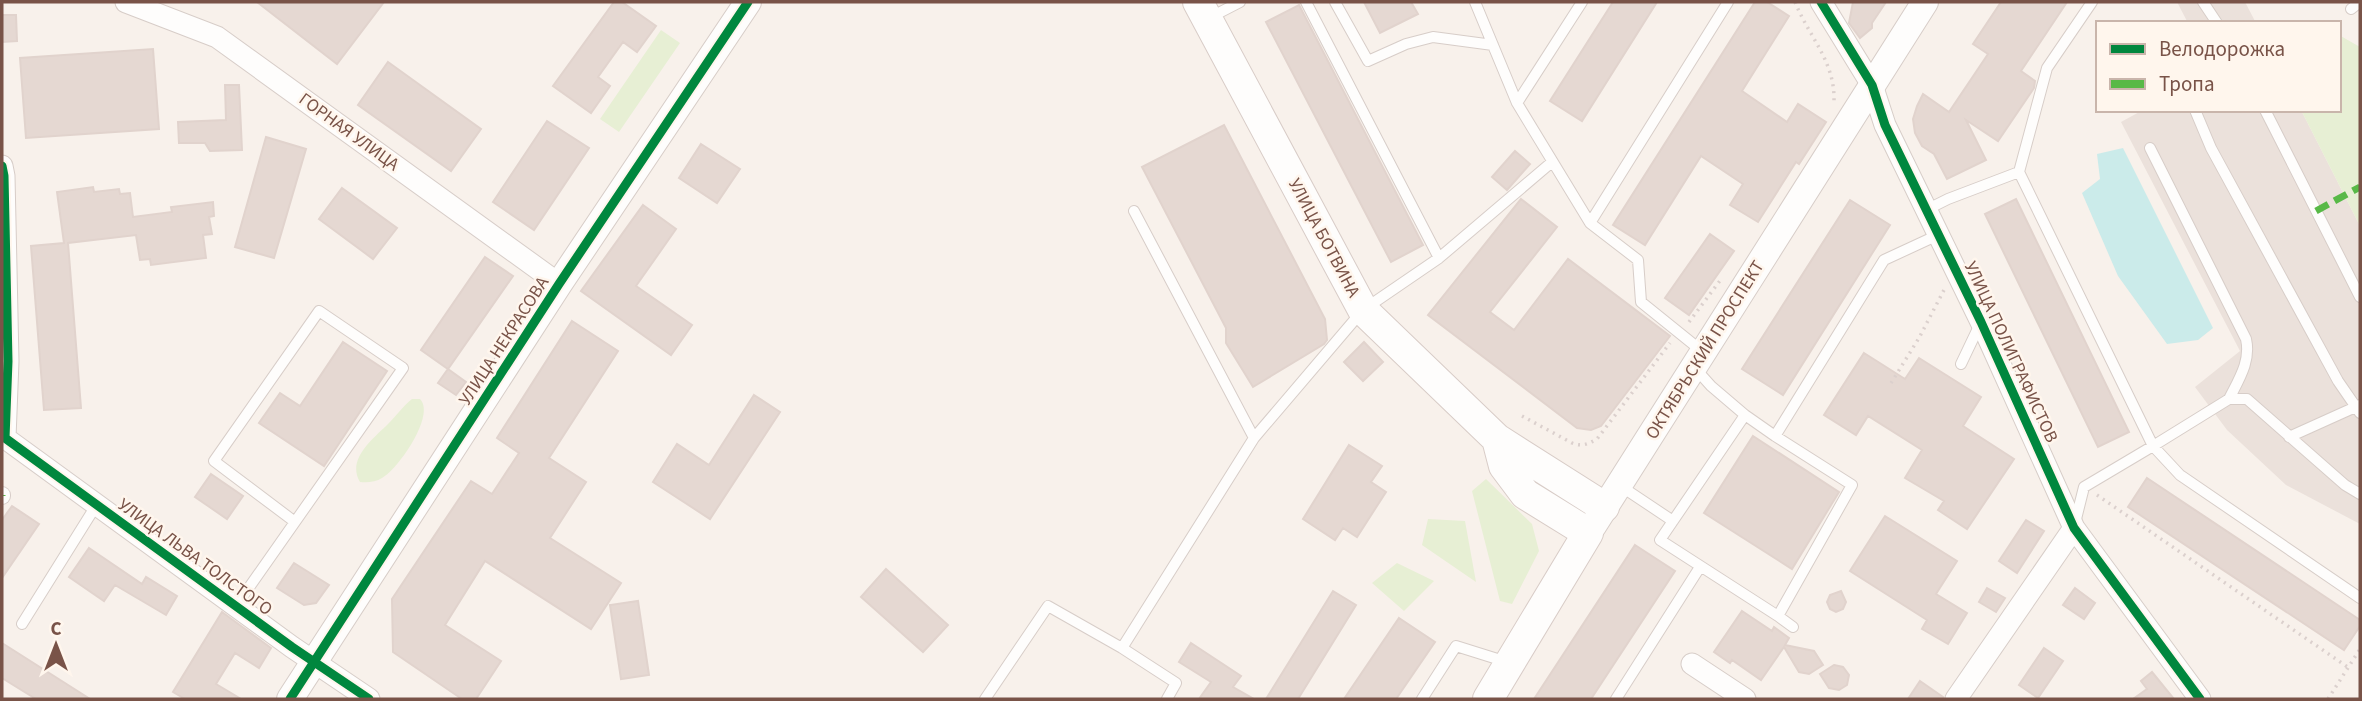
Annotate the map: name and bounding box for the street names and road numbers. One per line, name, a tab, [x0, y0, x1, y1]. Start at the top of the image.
street label: ГОРНАЯ УЛИЦА	[294, 87, 405, 177]
street label: УЛИЦА БОТВИНА	[1282, 174, 1366, 302]
street label: ОКТЯБРЬСКИЙ ПРОСПЕКТ	[1640, 256, 1770, 444]
street label: УЛИЦА ПОЛИГРАФИСТОВ	[1958, 257, 2064, 447]
street label: УЛИЦА НЕКРАСОВА	[453, 272, 555, 410]
street label: УЛИЦА ЛЬВА ТОЛСТОГО	[113, 492, 277, 622]

